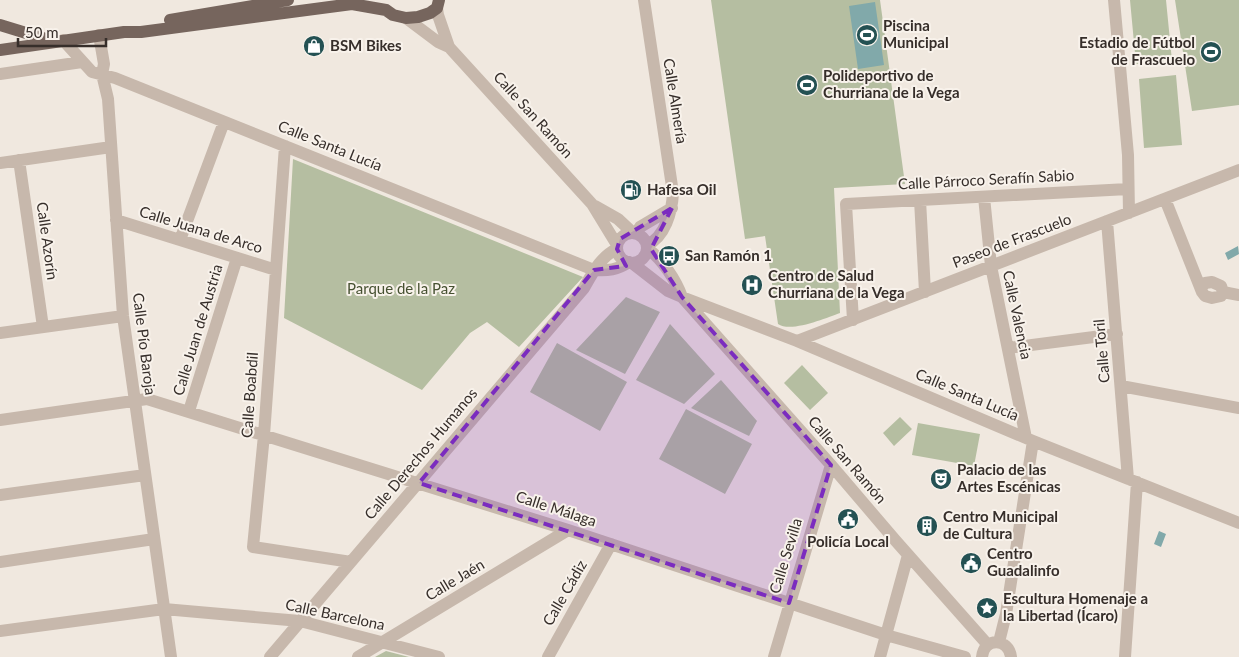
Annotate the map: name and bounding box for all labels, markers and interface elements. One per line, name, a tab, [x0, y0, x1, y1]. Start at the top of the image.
scale bar	[18, 15, 105, 47]
place label: Piscina Municipal	[883, 16, 949, 51]
text: 50 m	[25, 23, 59, 41]
sports icon: Piscina Municipal	[855, 23, 879, 47]
place label: Estadio de Fútbol de Frascuelo	[1079, 33, 1195, 68]
shop icon: BSM Bikes	[302, 34, 326, 58]
place label: BSM Bikes	[330, 36, 402, 54]
sports icon: Estadio de Fútbol de Frascuelo	[1199, 40, 1223, 64]
street label: Calle Almería	[660, 57, 692, 145]
place label: Polideportivo de Churriana de la Vega	[823, 66, 960, 101]
street label: Calle San Ramón	[490, 67, 577, 161]
sports icon: Polideportivo de Churriana de la Vega	[795, 73, 819, 97]
street label: Calle Santa Lucía	[276, 116, 385, 174]
street label: Calle Párroco Serafín Sabio	[897, 165, 1075, 193]
fuel station icon: Hafesa Oil	[619, 178, 643, 202]
place label: Hafesa Oil	[647, 180, 716, 198]
street label: Calle Azorín	[34, 201, 62, 281]
street label: Calle Juana de Arco	[137, 202, 265, 256]
street label: Paseo de Frascuelo	[950, 209, 1074, 271]
bus stop icon: San Ramón 1	[657, 244, 681, 268]
place label: San Ramón 1	[685, 246, 772, 264]
street label: Calle Juan de Austria	[168, 262, 226, 398]
place label: Centro de Salud Churriana de la Vega	[768, 266, 905, 301]
street label: Calle Valencia	[1000, 269, 1036, 361]
hospital icon: Centro de Salud Churriana de la Vega	[740, 273, 764, 297]
park label: Parque de la Paz	[347, 279, 455, 297]
street label: Calle Pío Baroja	[130, 292, 160, 396]
street label: Calle Toril	[1089, 318, 1113, 384]
street label: Calle Boabdil	[237, 352, 261, 438]
street label: Calle Santa Lucía	[913, 364, 1022, 424]
street label: Calle Derechos Humanos	[360, 384, 480, 523]
street label: Calle San Ramón	[805, 412, 891, 507]
place label: Palacio de las Artes Escénicas	[956, 460, 1061, 495]
theatre icon: Palacio de las Artes Escénicas	[929, 467, 953, 491]
street label: Calle Málaga	[514, 487, 599, 530]
public building icon: Policía Local	[836, 507, 860, 531]
place label: Centro Municipal de Cultura	[943, 507, 1058, 542]
building icon: Centro Municipal de Cultura	[915, 514, 939, 538]
street label: Calle Sevilla	[765, 516, 805, 596]
place label: Policía Local	[807, 532, 889, 550]
place label: Centro Guadalinfo	[987, 544, 1060, 579]
public building icon: Centro Guadalinfo	[959, 551, 983, 575]
street label: Calle Jaén	[422, 555, 487, 604]
street label: Calle Cádiz	[538, 556, 590, 628]
place label: Escultura Homenaje a la Libertad (Ícaro)	[1003, 589, 1148, 624]
street label: Calle Barcelona	[284, 595, 387, 633]
place icon: Escultura Homenaje a la Libertad (Ícaro)	[975, 596, 999, 620]

